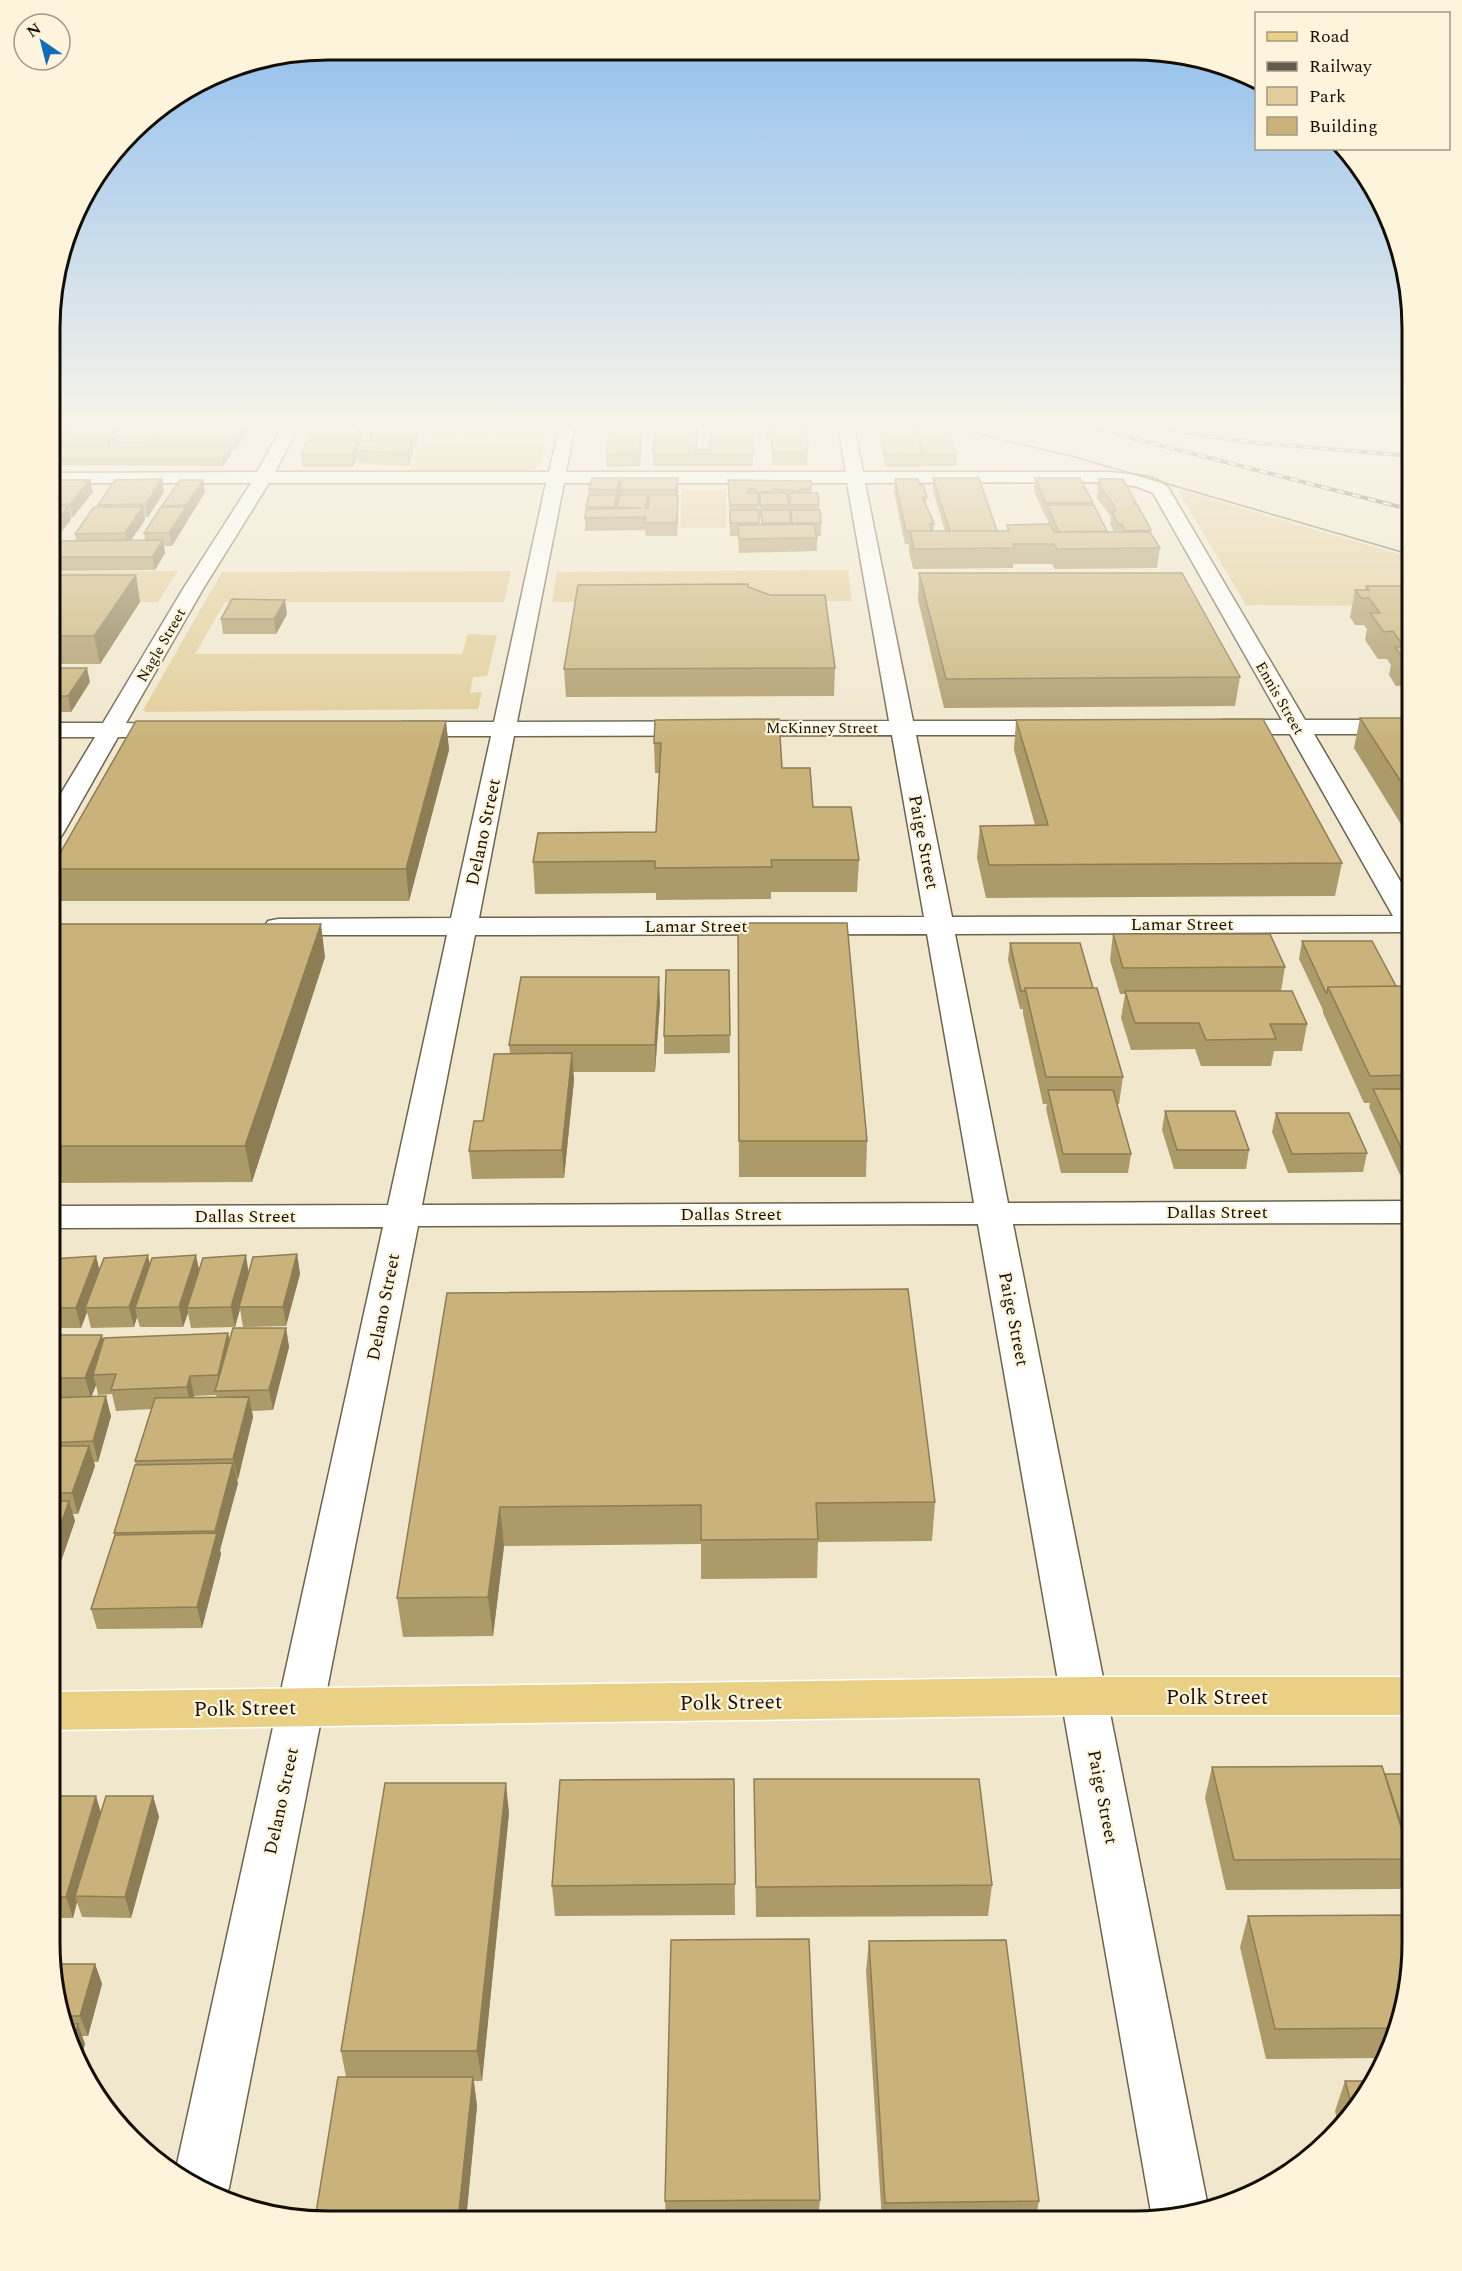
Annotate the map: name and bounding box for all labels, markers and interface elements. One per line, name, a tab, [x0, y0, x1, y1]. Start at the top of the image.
north arrow	[12, 12, 72, 72]
legend	[1255, 12, 1450, 150]
text: N	[22, 17, 46, 44]
text: Road	[1309, 23, 1350, 50]
text: Railway	[1309, 53, 1373, 80]
text: Park	[1309, 83, 1346, 110]
text: Building	[1309, 113, 1378, 140]
street label: Nagle Street	[131, 604, 192, 686]
street label: Ennis Street	[1249, 657, 1310, 739]
street label: McKinney Street	[766, 717, 878, 740]
street label: Delano Street	[459, 776, 508, 888]
street label: Paige Street	[901, 793, 946, 892]
street label: Lamar Street	[1130, 911, 1234, 938]
street label: Lamar Street	[644, 913, 748, 940]
street label: Dallas Street	[1166, 1199, 1268, 1226]
street label: Dallas Street	[680, 1201, 782, 1228]
street label: Dallas Street	[194, 1203, 296, 1230]
street label: Delano Street	[360, 1251, 407, 1363]
street label: Paige Street	[991, 1270, 1036, 1369]
street label: Polk Street	[1166, 1682, 1268, 1714]
street label: Polk Street	[679, 1686, 783, 1720]
street label: Polk Street	[193, 1692, 297, 1726]
street label: Delano Street	[257, 1745, 306, 1857]
street label: Paige Street	[1080, 1748, 1125, 1847]

